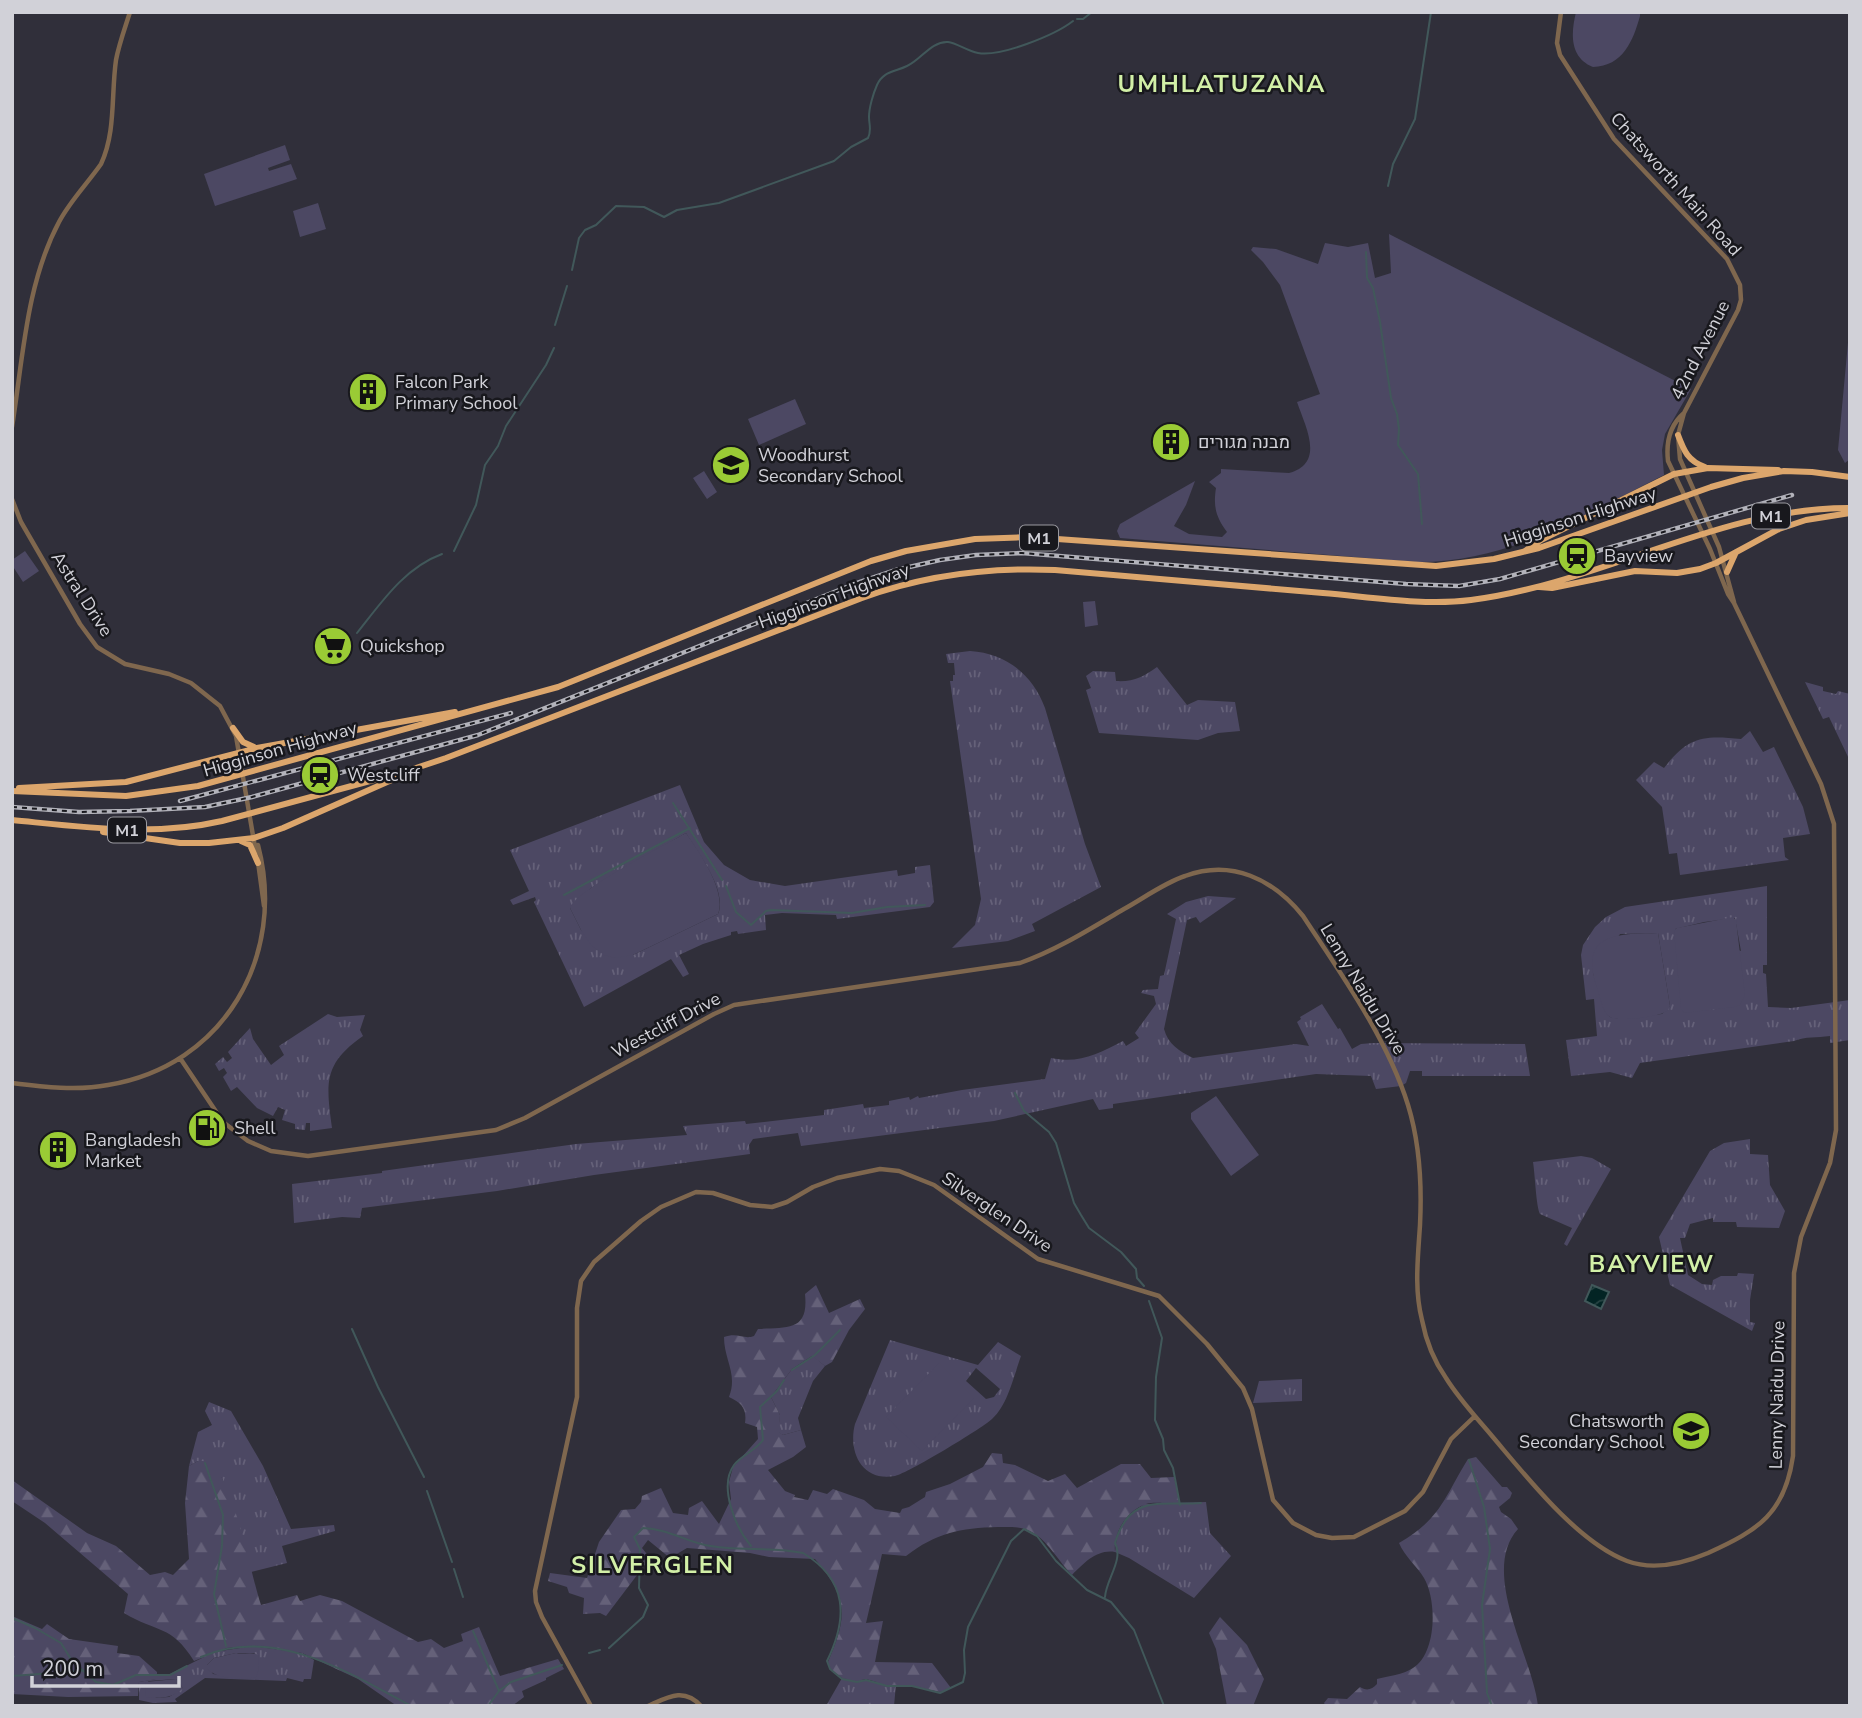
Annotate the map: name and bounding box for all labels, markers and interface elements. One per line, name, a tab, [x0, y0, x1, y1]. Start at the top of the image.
district label: UMHLATUZANA	[1118, 68, 1326, 100]
street label: Chatsworth Main Road	[1605, 107, 1747, 261]
street label: 42nd Avenue	[1665, 296, 1735, 404]
place label: Falcon Park Primary School	[395, 370, 518, 415]
building icon: Falcon Park Primary School	[347, 371, 389, 413]
building icon: מבנה מגורים	[1150, 421, 1192, 463]
place label: מבנה מגורים	[1198, 430, 1290, 454]
place label: Woodhurst Secondary School	[758, 443, 904, 488]
school or university icon: Woodhurst Secondary School	[710, 444, 752, 486]
street label: Higginson Highway	[1501, 481, 1660, 553]
road number: M1	[1752, 503, 1790, 528]
road number: M1	[1020, 526, 1058, 551]
station icon: Bayview	[1556, 535, 1598, 577]
place label: Bayview	[1604, 544, 1673, 568]
street label: Astral Drive	[46, 547, 118, 641]
street label: Higginson Highway	[755, 557, 914, 634]
supermarket icon: Quickshop	[312, 625, 354, 667]
place label: Quickshop	[360, 634, 445, 658]
street label: Higginson Highway	[200, 715, 360, 782]
station icon: Westcliff	[299, 754, 341, 796]
place label: Westcliff	[347, 763, 421, 787]
road number: M1	[108, 818, 146, 842]
street label: Lenny Naidu Drive	[1314, 919, 1412, 1059]
street label: Westcliff Drive	[607, 986, 725, 1064]
fuel station icon: Shell	[186, 1107, 228, 1149]
place label: Shell	[234, 1116, 276, 1140]
place label: Bangladesh Market	[85, 1128, 181, 1173]
building icon: Bangladesh Market	[37, 1129, 79, 1171]
street label: Silverglen Drive	[937, 1166, 1057, 1258]
district label: BAYVIEW	[1589, 1248, 1715, 1280]
street label: Lenny Naidu Drive	[1764, 1321, 1790, 1469]
place label: Chatsworth Secondary School	[1519, 1409, 1665, 1454]
school or university icon: Chatsworth Secondary School	[1670, 1410, 1712, 1452]
district label: SILVERGLEN	[571, 1549, 735, 1581]
scale bar	[32, 1644, 178, 1688]
text: 200 m	[42, 1655, 103, 1683]

